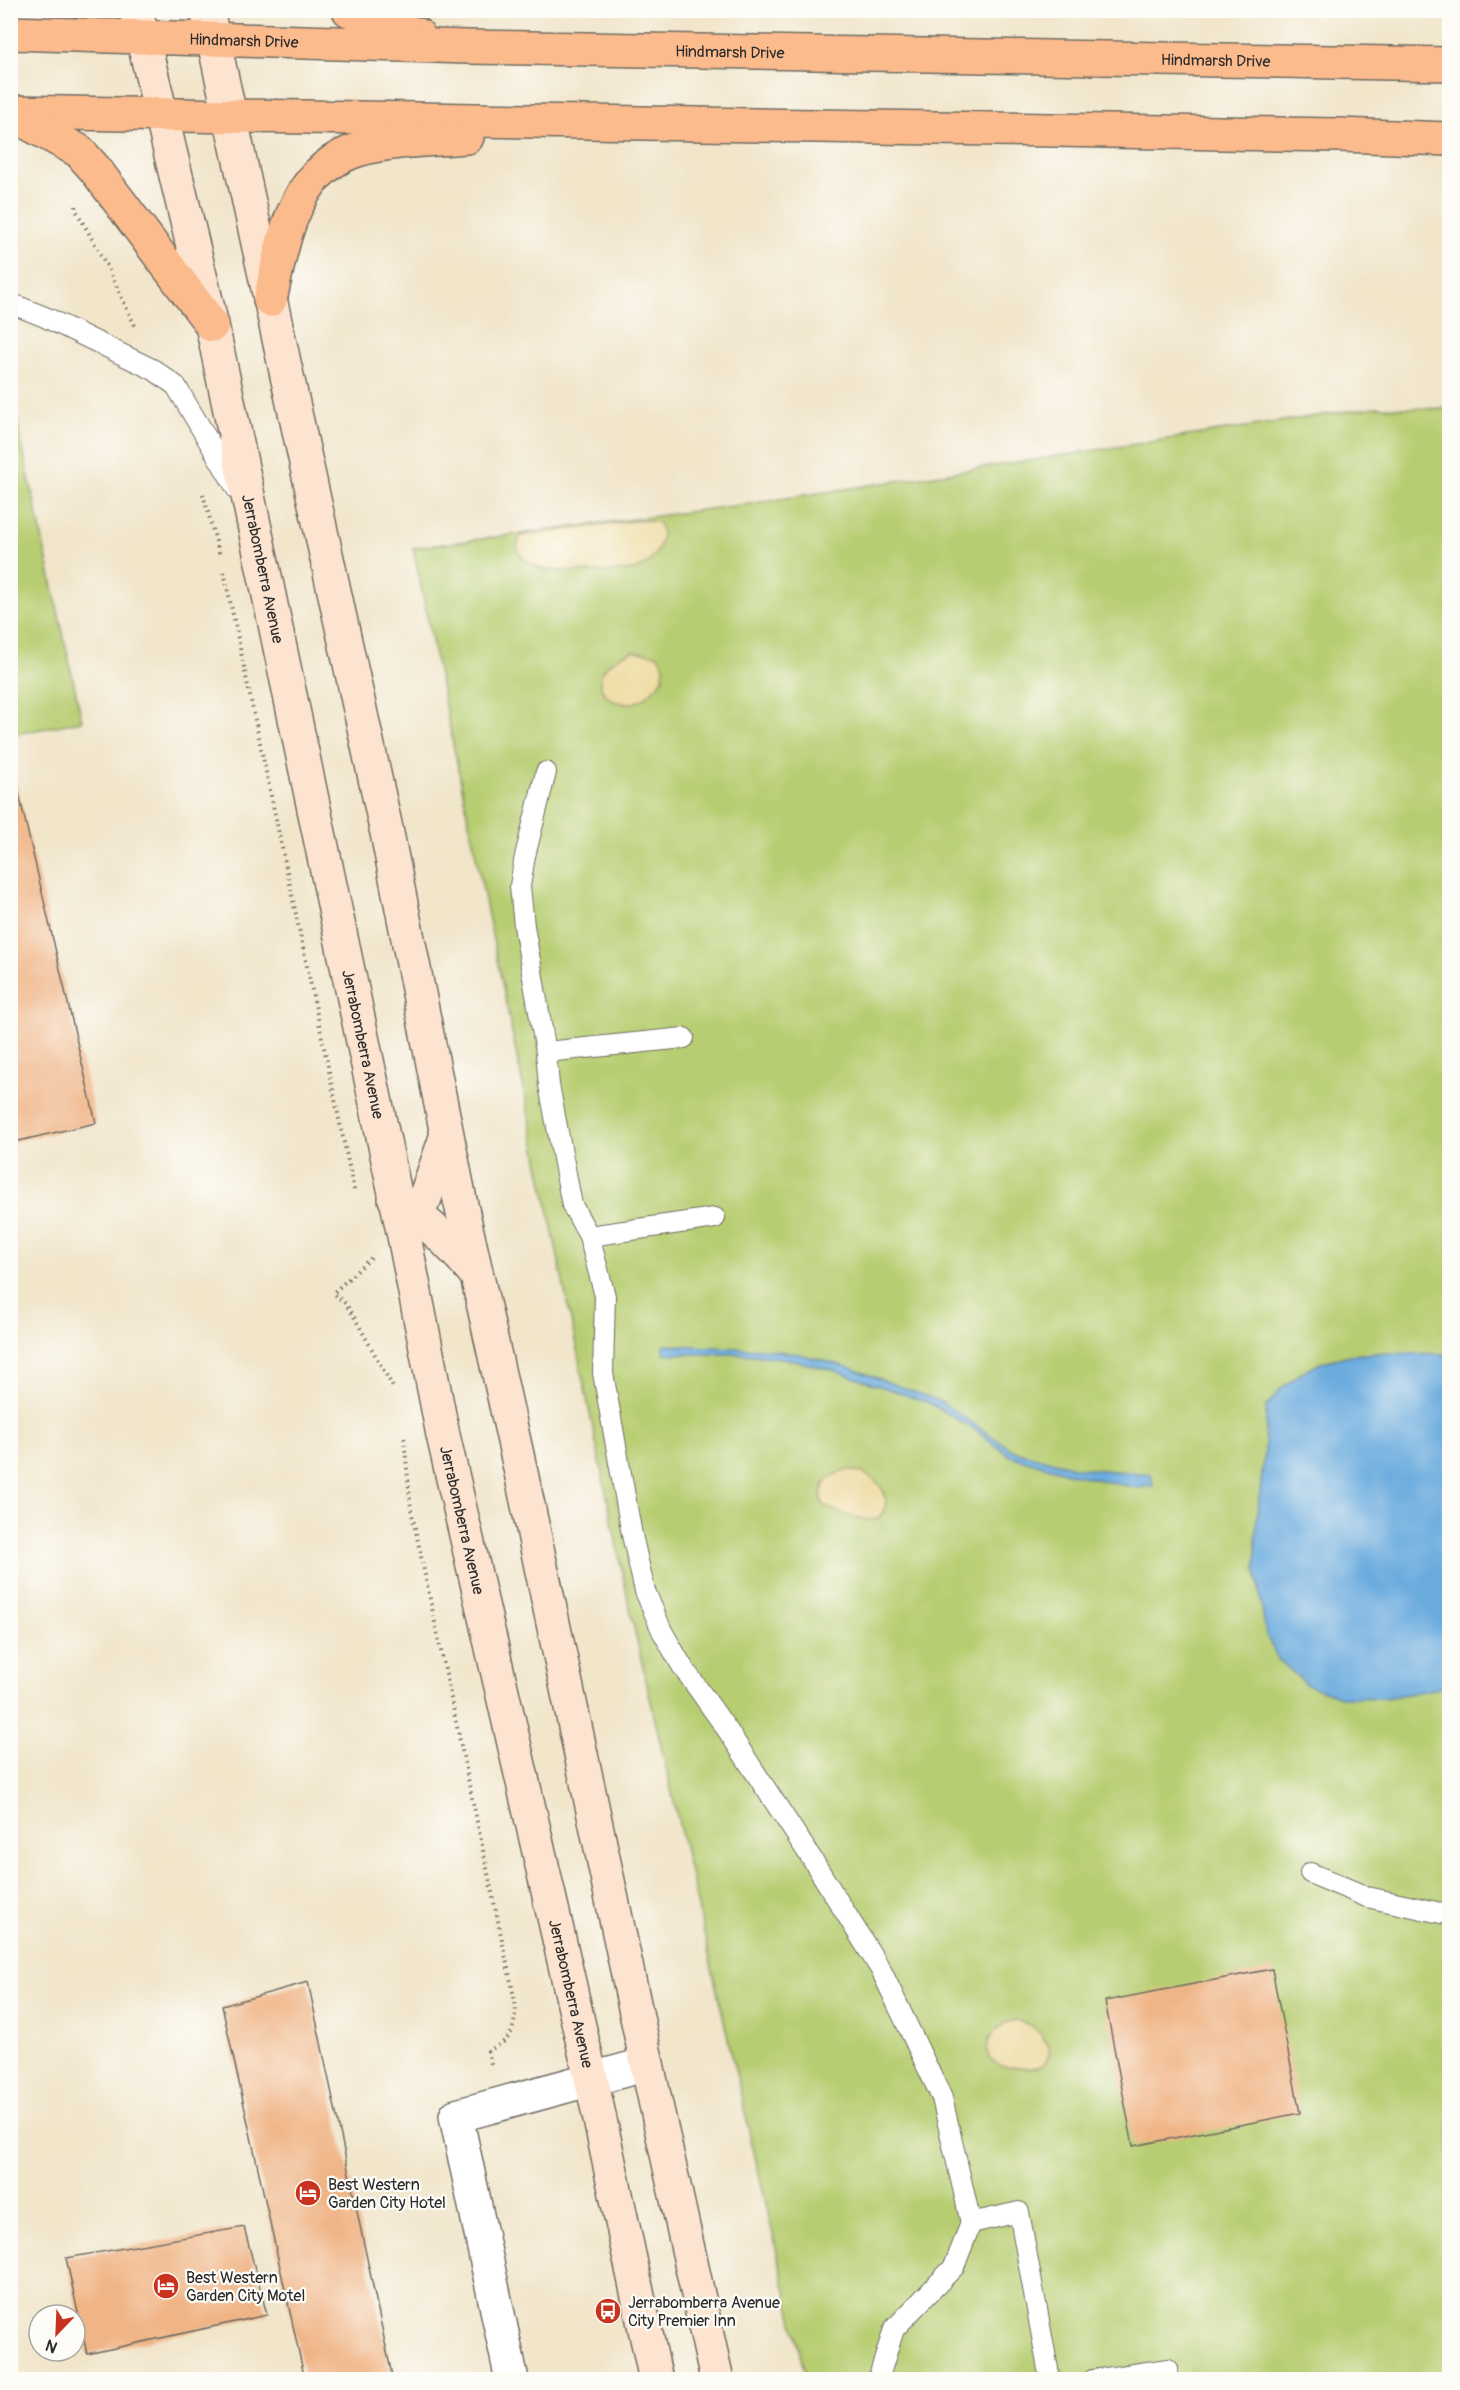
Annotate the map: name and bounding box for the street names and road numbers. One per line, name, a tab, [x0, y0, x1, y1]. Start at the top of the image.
street label: Hindmarsh Drive	[189, 29, 299, 53]
street label: Hindmarsh Drive	[675, 42, 785, 63]
street label: Hindmarsh Drive	[1161, 50, 1271, 72]
street label: Jerrabomberra Avenue	[237, 492, 288, 645]
street label: Jerrabomberra Avenue	[337, 968, 388, 1121]
street label: Jerrabomberra Avenue	[435, 1444, 488, 1597]
street label: Jerrabomberra Avenue	[544, 1917, 597, 2070]

